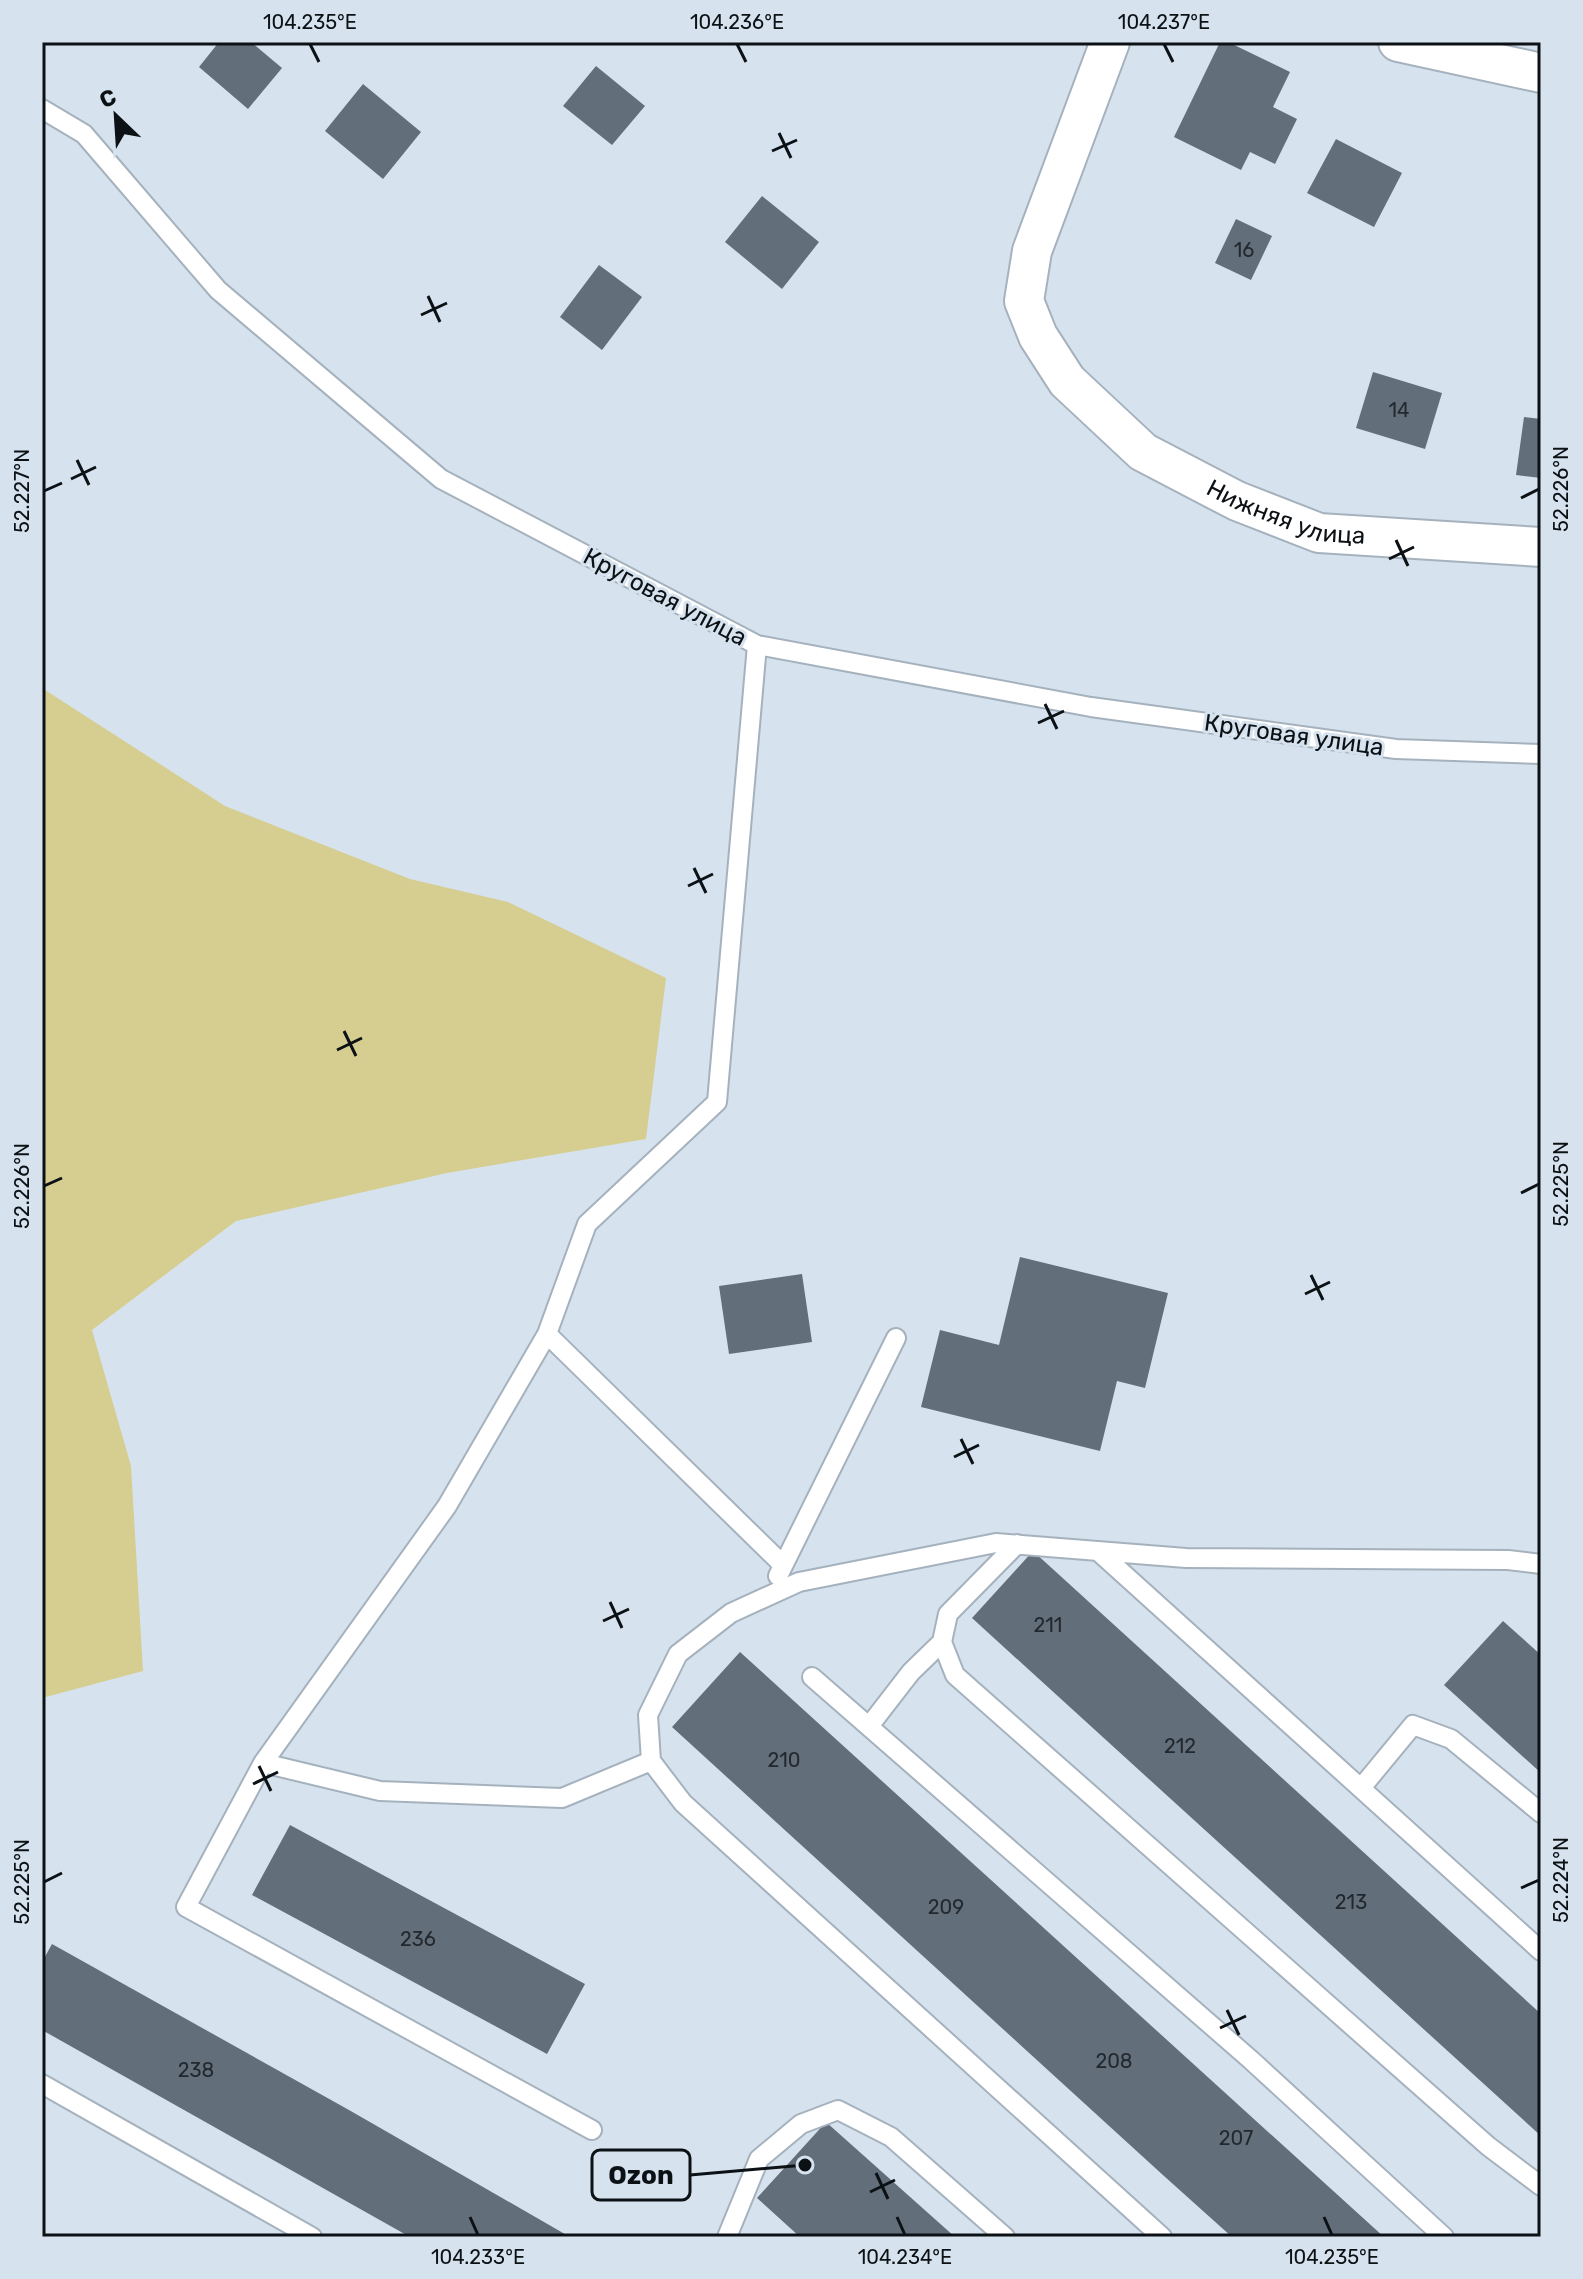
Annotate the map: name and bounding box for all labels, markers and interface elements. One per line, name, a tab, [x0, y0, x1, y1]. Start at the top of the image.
text: 104.235°E	[263, 10, 357, 34]
text: 104.236°E	[690, 10, 784, 34]
text: 104.237°E	[1118, 10, 1210, 34]
north arrow	[76, 76, 156, 156]
text: С	[95, 83, 120, 114]
house number: 16	[1234, 238, 1254, 262]
house number: 14	[1389, 398, 1409, 422]
text: 52.226°N	[1549, 446, 1573, 532]
text: 52.227°N	[10, 449, 34, 533]
street label: Нижняя улица	[1202, 474, 1366, 550]
street label: Круговая улица	[579, 542, 751, 652]
street label: Круговая улица	[1202, 709, 1386, 761]
text: 52.225°N	[1549, 1141, 1573, 1227]
text: 52.226°N	[10, 1143, 34, 1229]
house number: 211	[1034, 1613, 1062, 1637]
house number: 212	[1164, 1734, 1196, 1758]
house number: 210	[768, 1748, 801, 1772]
text: 52.224°N	[1549, 1837, 1573, 1923]
text: 52.225°N	[10, 1839, 34, 1925]
house number: 213	[1335, 1890, 1367, 1914]
house number: 209	[928, 1895, 964, 1919]
house number: 236	[400, 1927, 436, 1951]
house number: 208	[1095, 2049, 1133, 2073]
house number: 238	[178, 2058, 214, 2082]
house number: 207	[1219, 2126, 1253, 2150]
callout: Ozon	[592, 2150, 690, 2200]
text: Ozon	[608, 2160, 674, 2191]
text: 104.233°E	[431, 2245, 525, 2269]
text: 104.234°E	[858, 2245, 952, 2269]
text: 104.235°E	[1285, 2245, 1379, 2269]

